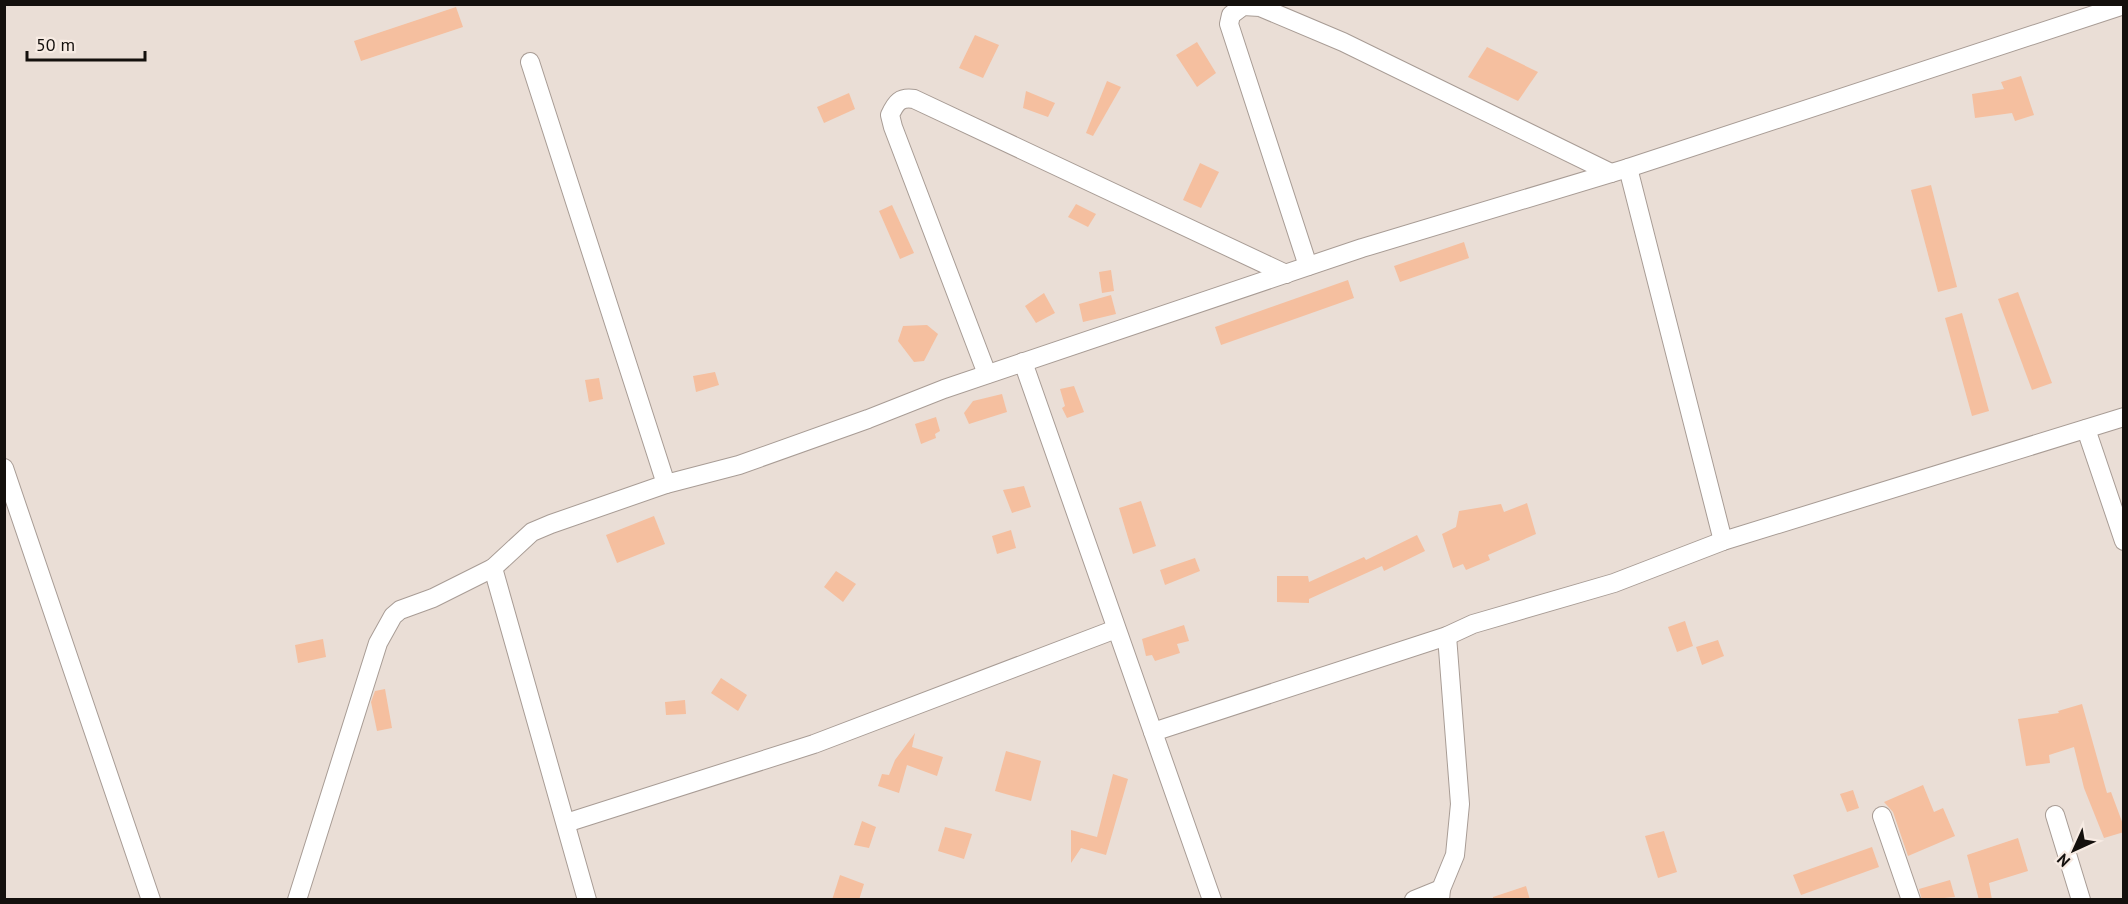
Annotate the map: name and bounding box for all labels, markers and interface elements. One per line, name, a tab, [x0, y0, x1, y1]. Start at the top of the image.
scale bar	[27, 24, 146, 62]
text: 50 m	[36, 33, 75, 56]
north arrow	[2044, 820, 2104, 880]
text: N	[2053, 850, 2074, 871]

